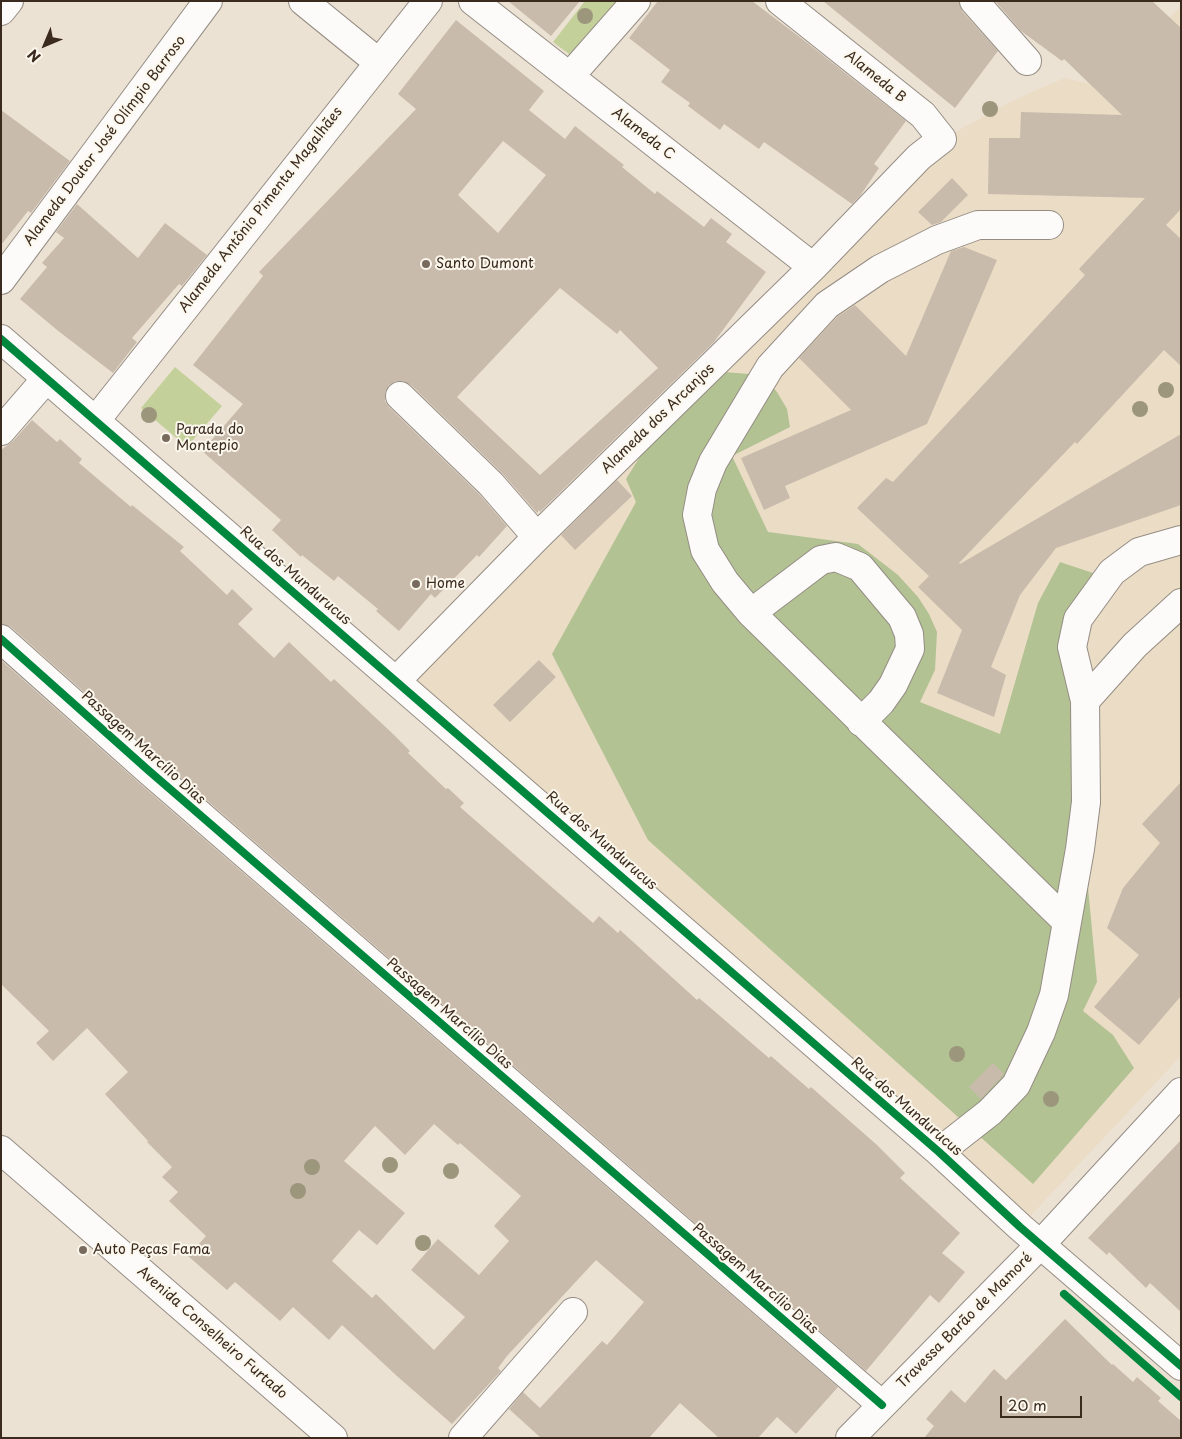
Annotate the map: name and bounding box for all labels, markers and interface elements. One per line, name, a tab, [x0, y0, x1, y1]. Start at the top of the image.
north arrow	[20, 20, 70, 70]
street label: Alameda Doutor José Olímpio Barroso	[20, 33, 190, 249]
text: N	[23, 45, 45, 67]
street label: Alameda B	[841, 47, 909, 107]
street label: Alameda Antônio Pimenta Magalhães	[176, 104, 346, 316]
street label: Alameda C	[608, 104, 678, 164]
place label: Santo Dumont	[436, 256, 534, 272]
marker: Santo Dumont	[420, 258, 432, 270]
street label: Alameda dos Arcanjos	[598, 361, 718, 477]
place label: Parada do Montepio	[176, 422, 244, 454]
marker: Parada do Montepio	[160, 432, 172, 444]
street label: Rua dos Mundurucus	[236, 523, 354, 629]
place label: Home	[426, 576, 465, 592]
marker: Home	[410, 578, 422, 590]
street label: Passagem Marcílio Dias	[78, 688, 208, 808]
street label: Rua dos Mundurucus	[542, 788, 660, 894]
street label: Passagem Marcílio Dias	[383, 955, 515, 1073]
street label: Rua dos Mundurucus	[847, 1054, 965, 1160]
street label: Passagem Marcílio Dias	[689, 1220, 821, 1338]
place label: Auto Peças Fama	[93, 1242, 210, 1258]
marker: Auto Peças Fama	[77, 1244, 89, 1256]
street label: Travessa Barão de Mamoré	[894, 1250, 1036, 1392]
street label: Avenida Conselheiro Furtado	[134, 1263, 290, 1403]
scale bar	[1002, 1386, 1084, 1418]
text: 20 m	[1008, 1393, 1047, 1416]

